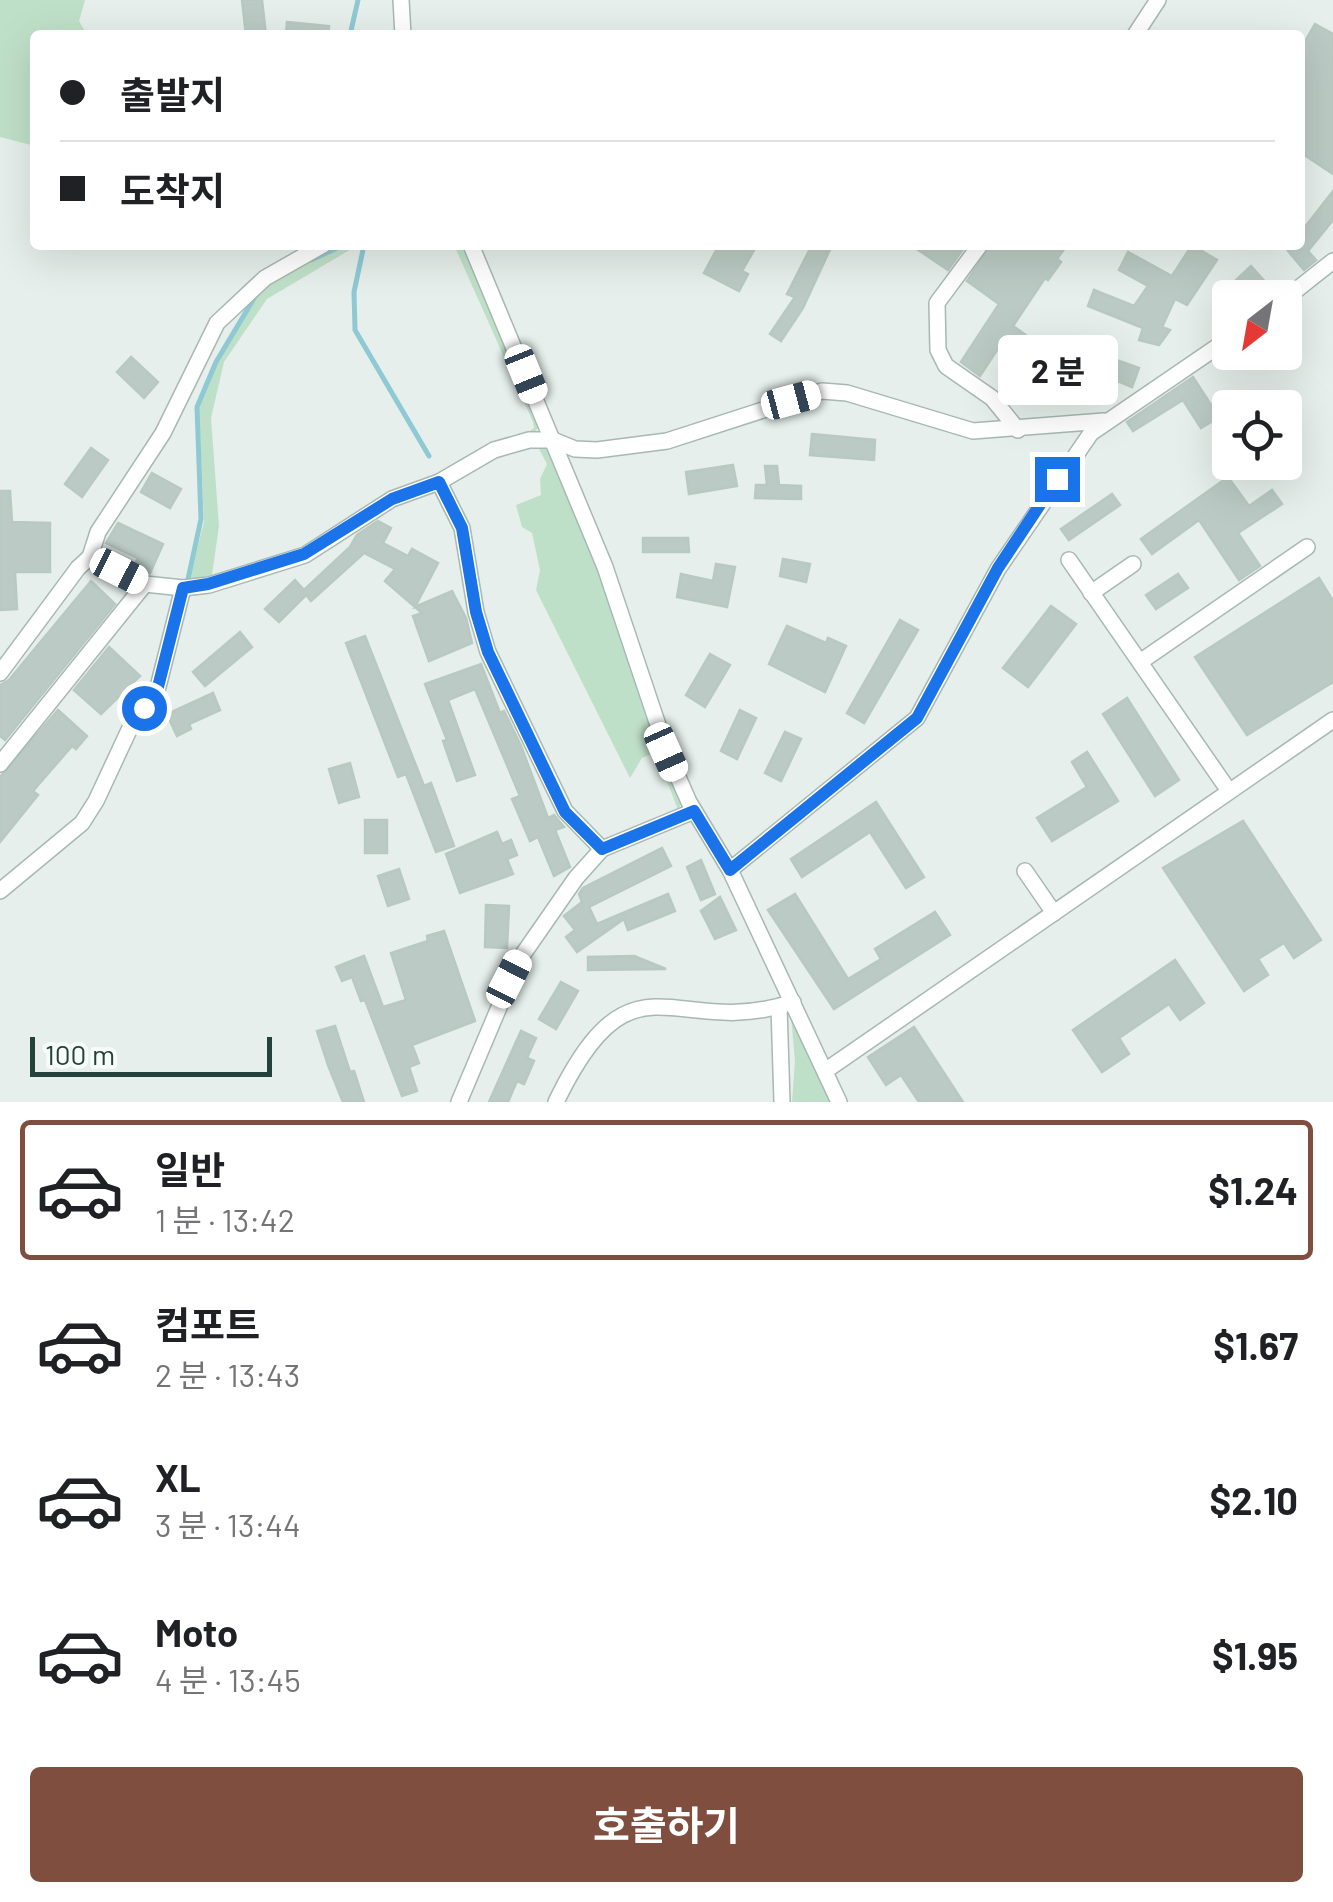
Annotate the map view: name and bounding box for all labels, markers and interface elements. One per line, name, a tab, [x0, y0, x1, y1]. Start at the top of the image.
text: 출발지	[120, 71, 225, 117]
text: 도착지	[120, 167, 225, 213]
north arrow	[1212, 280, 1302, 370]
map controls	[1212, 280, 1302, 480]
callout: 2 분	[997, 334, 1117, 404]
car	[501, 341, 551, 407]
text: 2 분	[1031, 351, 1085, 389]
car	[758, 378, 824, 422]
button: locate	[1212, 390, 1302, 480]
route end	[1035, 457, 1080, 502]
car	[85, 544, 153, 598]
route start	[122, 686, 167, 731]
car	[640, 718, 692, 786]
car	[482, 945, 536, 1013]
scale bar	[30, 1032, 272, 1076]
text: 100 m	[45, 1037, 115, 1071]
icon: car	[35, 1145, 125, 1235]
text: 일반	[155, 1146, 225, 1192]
text: $1.24	[1208, 1167, 1298, 1213]
text: 1 분 · 13:42	[155, 1200, 295, 1238]
icon: car	[35, 1300, 125, 1390]
text: 컴포트	[155, 1301, 260, 1347]
text: $1.67	[1213, 1322, 1298, 1368]
text: 2 분 · 13:43	[155, 1355, 300, 1393]
text: XL	[155, 1454, 201, 1500]
icon: car	[35, 1455, 125, 1545]
text: $2.10	[1210, 1477, 1298, 1523]
text: 3 분 · 13:44	[155, 1505, 301, 1543]
text: Moto	[155, 1609, 238, 1655]
icon: car	[35, 1610, 125, 1700]
text: $1.95	[1212, 1632, 1298, 1678]
text: 4 분 · 13:45	[155, 1660, 301, 1698]
button: 호출하기	[30, 1767, 1303, 1882]

